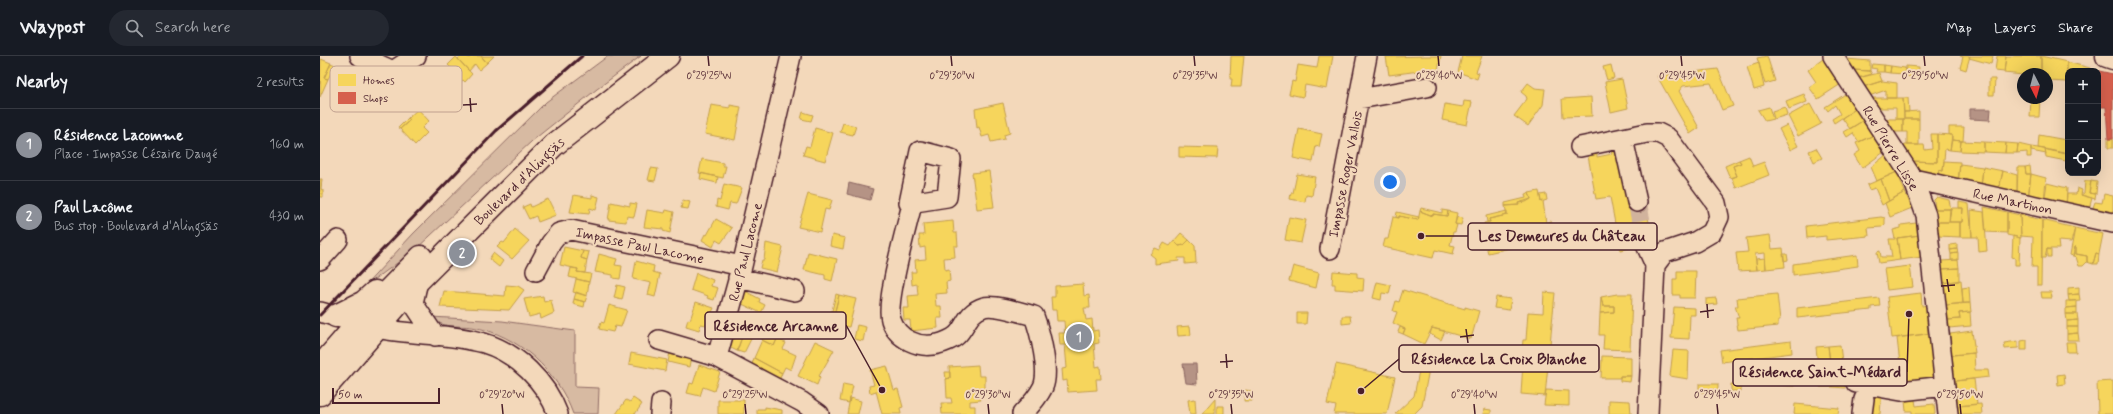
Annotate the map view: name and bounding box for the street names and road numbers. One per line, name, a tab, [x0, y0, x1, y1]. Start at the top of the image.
street label: Rue Pierre Lisse	[1858, 103, 1923, 194]
street label: Impasse Roger Vallois	[1325, 109, 1368, 239]
street label: Boulevard d'Alingsäs	[470, 134, 570, 231]
street label: Rue Martinon	[1971, 185, 2054, 219]
street label: Rue Paul Lacome	[725, 201, 767, 303]
street label: Impasse Paul Lacome	[574, 224, 706, 268]

